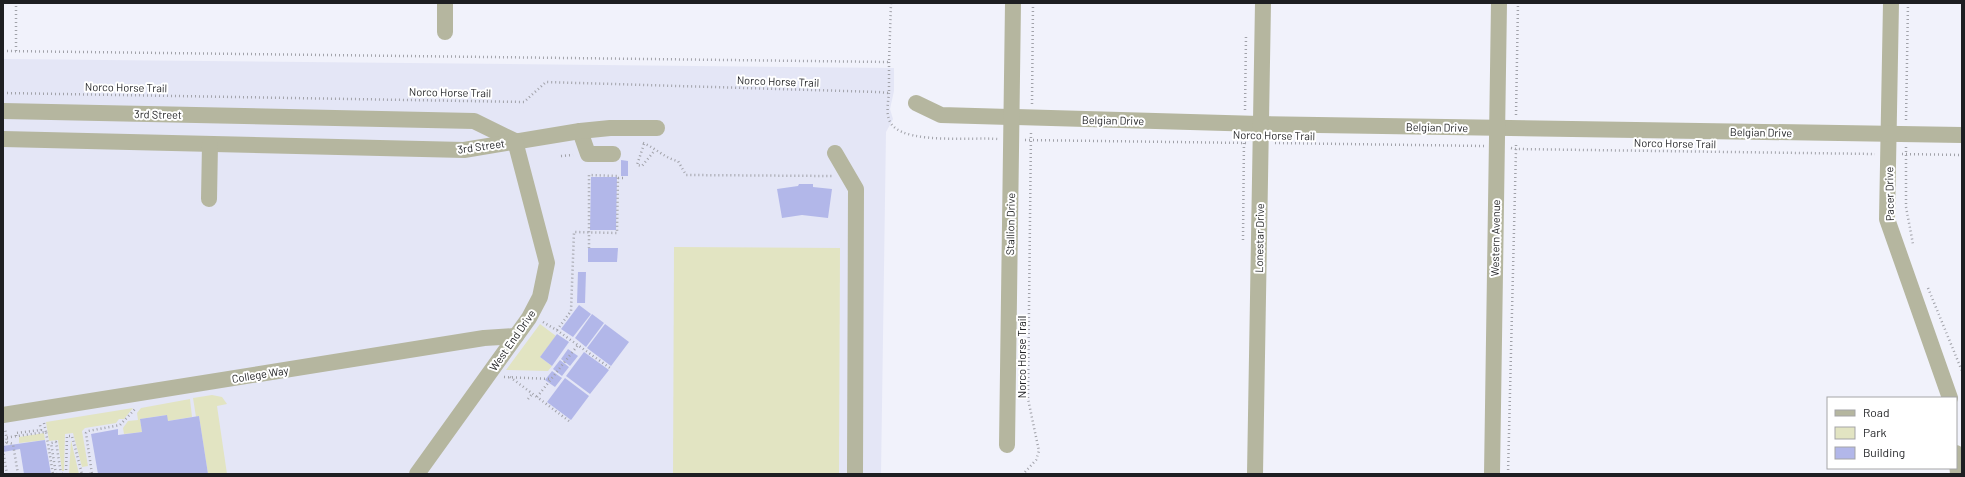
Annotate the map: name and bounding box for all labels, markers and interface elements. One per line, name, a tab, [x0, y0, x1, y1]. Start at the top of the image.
street label: Norco Horse Trail	[737, 73, 819, 89]
street label: Norco Horse Trail	[85, 80, 167, 94]
street label: Norco Horse Trail	[409, 85, 491, 99]
street label: 3rd Street	[134, 107, 182, 121]
street label: Belgian Drive	[1082, 113, 1144, 127]
street label: Belgian Drive	[1406, 120, 1468, 134]
street label: Belgian Drive	[1730, 125, 1792, 139]
street label: Norco Horse Trail	[1233, 128, 1315, 142]
street label: 3rd Street	[456, 136, 506, 156]
street label: Norco Horse Trail	[1634, 136, 1716, 150]
street label: Pacer Drive	[1882, 167, 1896, 221]
street label: Stallion Drive	[1003, 192, 1017, 255]
street label: Western Avenue	[1488, 199, 1502, 277]
street label: Lonestar Drive	[1252, 203, 1266, 273]
street label: West End Drive	[486, 307, 538, 373]
street label: Norco Horse Trail	[1015, 316, 1028, 398]
street label: College Way	[231, 363, 289, 385]
legend	[1827, 397, 1957, 469]
text: Road	[1863, 405, 1890, 419]
text: Park	[1863, 425, 1887, 439]
text: Building	[1863, 445, 1905, 459]

